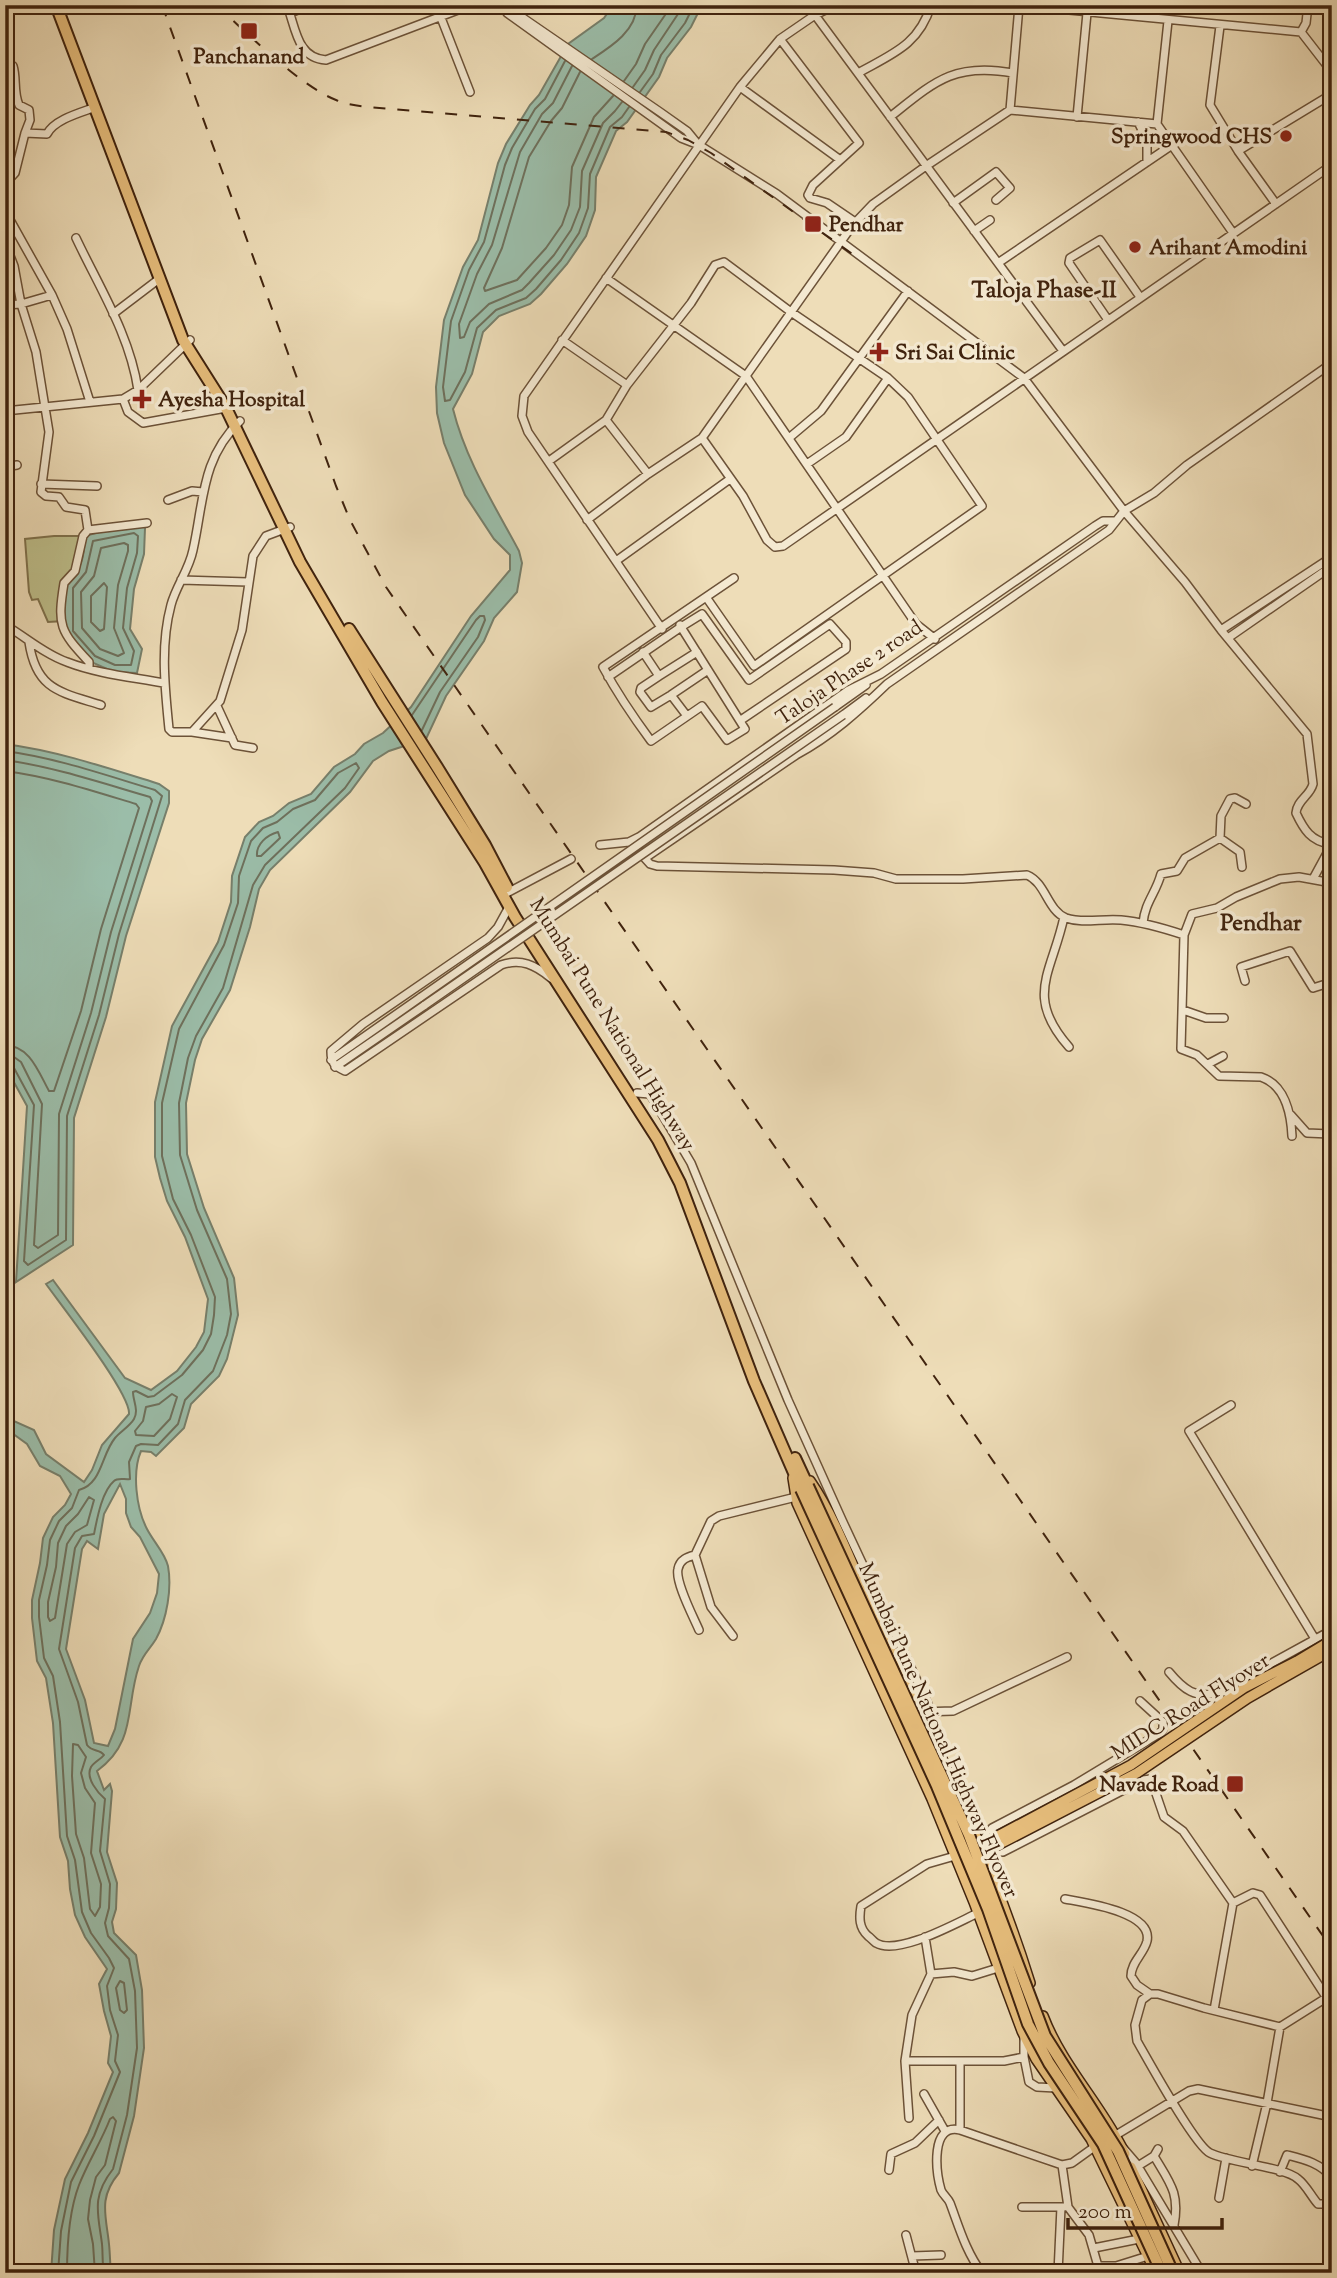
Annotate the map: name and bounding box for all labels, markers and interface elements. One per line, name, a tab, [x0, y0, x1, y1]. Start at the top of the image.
marker: Panchanand	[239, 21, 259, 41]
place label: Panchanand	[194, 43, 305, 73]
place label: Springwood CHS	[1111, 123, 1272, 153]
marker: Springwood CHS	[1278, 128, 1294, 144]
place label: Pendhar	[829, 211, 904, 241]
marker: Pendhar	[803, 214, 823, 234]
place label: Arihant Amodini	[1149, 234, 1307, 264]
marker: Arihant Amodini	[1127, 239, 1143, 255]
district label: Taloja Phase-II	[972, 275, 1117, 308]
place label: Sri Sai Clinic	[895, 339, 1016, 369]
marker: Sri Sai Clinic	[869, 342, 889, 362]
place label: Ayesha Hospital	[158, 386, 305, 416]
marker: Ayesha Hospital	[132, 389, 152, 409]
street label: Taloja Phase 2 road	[771, 613, 929, 734]
street label: Mumbai Pune National Highway	[521, 893, 702, 1158]
district label: Pendhar	[1220, 908, 1302, 941]
street label: Mumbai Pune National Highway Flyover	[849, 1558, 1025, 1903]
street label: MIDC Road Flyover	[1106, 1647, 1276, 1769]
place label: Navade Road	[1099, 1771, 1219, 1801]
marker: Navade Road	[1225, 1774, 1245, 1794]
scale bar	[1068, 2187, 1222, 2231]
text: 200 m	[1078, 2198, 1132, 2228]

